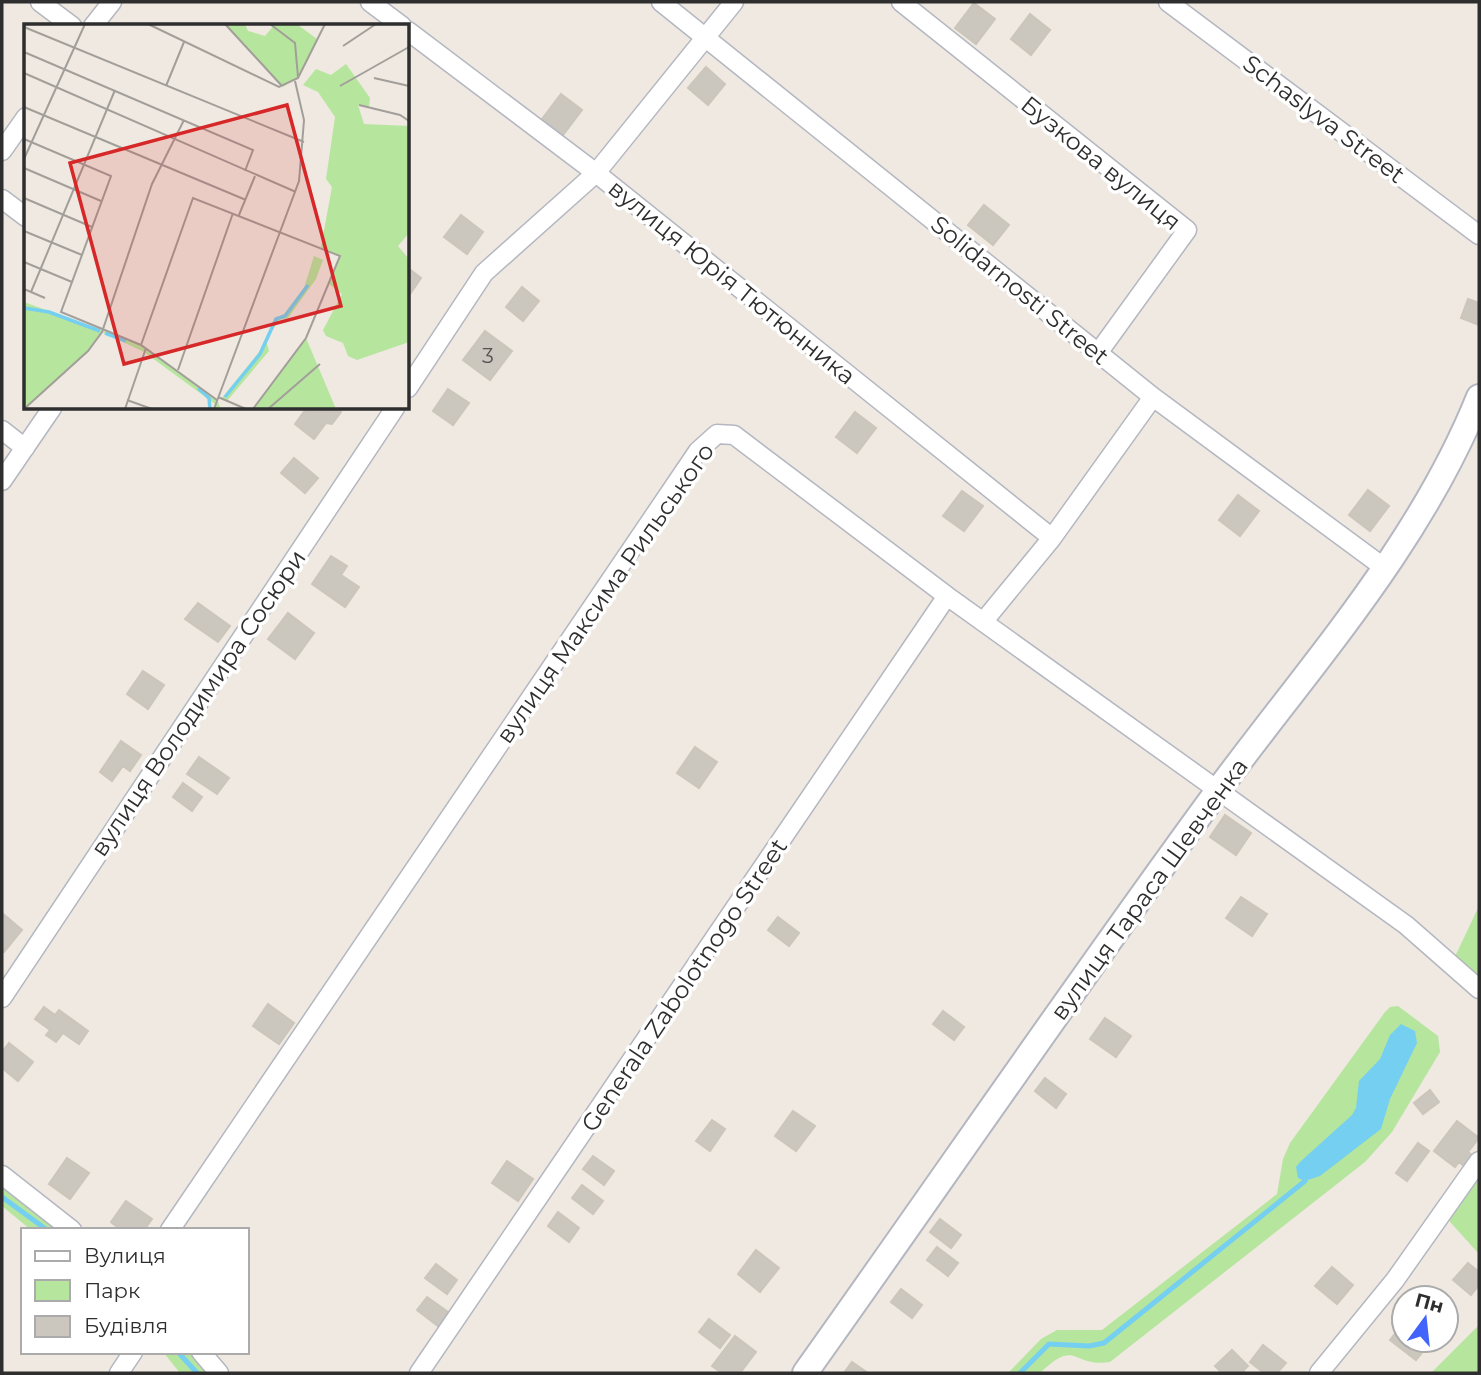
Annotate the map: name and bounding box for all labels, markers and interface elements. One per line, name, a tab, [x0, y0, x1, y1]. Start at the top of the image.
inset map	[24, 24, 410, 410]
street label: Schaslyva Street	[1237, 49, 1411, 189]
street label: Бузкова вулиця	[1015, 90, 1187, 236]
street label: вулиця Юрія Тютюнника	[603, 173, 861, 391]
street label: Solidarnosti Street	[925, 209, 1115, 371]
house number: 3	[482, 343, 494, 368]
street label: вулиця Максима Рильського	[490, 437, 720, 749]
street label: вулиця Володимира Сосюри	[84, 544, 312, 862]
street label: вулиця Тараса Шевченка	[1044, 752, 1254, 1026]
street label: Generala Zabolotnogo Street	[575, 833, 793, 1137]
legend	[21, 1228, 248, 1354]
text: Вулиця	[84, 1243, 166, 1268]
text: Парк	[84, 1278, 140, 1303]
north arrow	[1390, 1284, 1460, 1354]
text: Пн	[1412, 1288, 1446, 1318]
text: Будівля	[84, 1313, 168, 1338]

